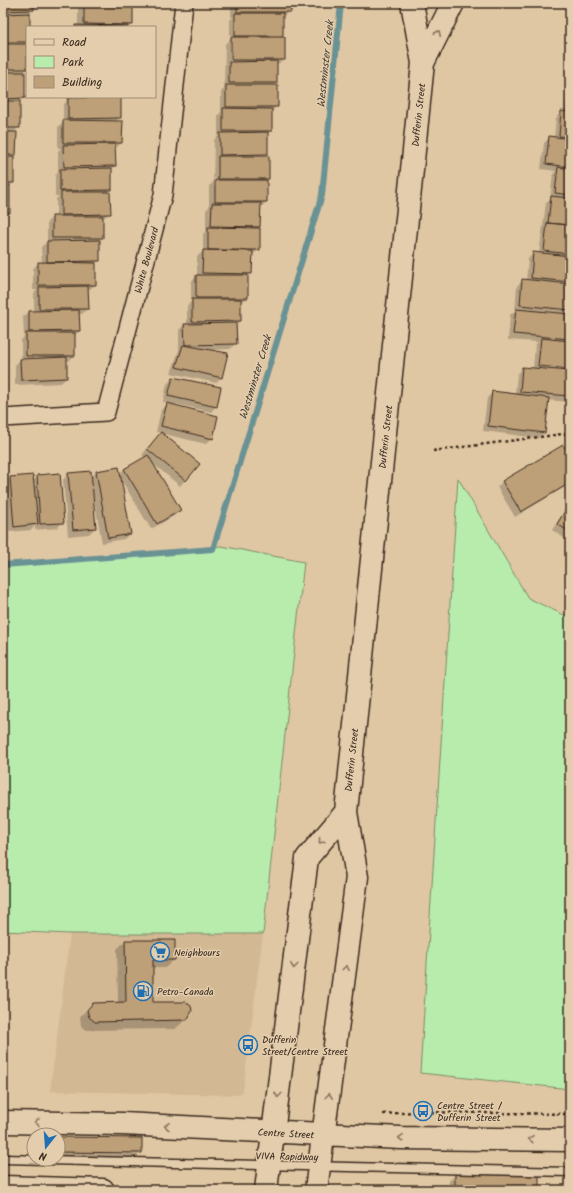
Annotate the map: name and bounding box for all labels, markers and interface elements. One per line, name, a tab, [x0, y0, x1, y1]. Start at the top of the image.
water label: Westminster Creek	[312, 18, 340, 108]
legend	[26, 26, 156, 98]
one-way arrow	[433, 30, 441, 37]
text: Road	[62, 33, 87, 52]
text: Park	[62, 53, 84, 72]
text: Building	[62, 73, 102, 92]
street label: Dufferin Street	[408, 82, 430, 148]
street label: White Boulevard	[130, 224, 164, 295]
water label: Westminster Creek	[235, 331, 278, 422]
street label: Dufferin Street	[375, 404, 397, 470]
street label: Dufferin Street	[341, 727, 363, 793]
one-way arrow	[318, 837, 325, 844]
supermarket icon: Neighbours	[149, 941, 171, 963]
place label: Neighbours	[174, 945, 221, 961]
one-way arrow	[290, 963, 299, 969]
one-way arrow	[341, 964, 350, 971]
fuel station icon: Petro-Canada	[132, 980, 154, 1002]
place label: Petro-Canada	[157, 984, 214, 1000]
place label: Dufferin Street/Centre Street	[262, 1032, 348, 1060]
bus stop icon: Dufferin Street/Centre Street	[237, 1034, 259, 1056]
one-way arrow	[274, 1092, 283, 1098]
one-way arrow	[325, 1093, 334, 1100]
place label: Centre Street / Dufferin Street	[437, 1098, 503, 1126]
bus stop icon: Centre Street / Dufferin Street	[412, 1100, 434, 1122]
one-way arrow	[34, 1118, 40, 1126]
one-way arrow	[164, 1122, 170, 1130]
street label: Centre Street	[257, 1125, 315, 1143]
north arrow	[26, 1127, 66, 1167]
one-way arrow	[398, 1134, 404, 1142]
one-way arrow	[528, 1135, 534, 1144]
text: N	[37, 1146, 49, 1165]
street label: VIVA Rapidway	[256, 1148, 319, 1166]

